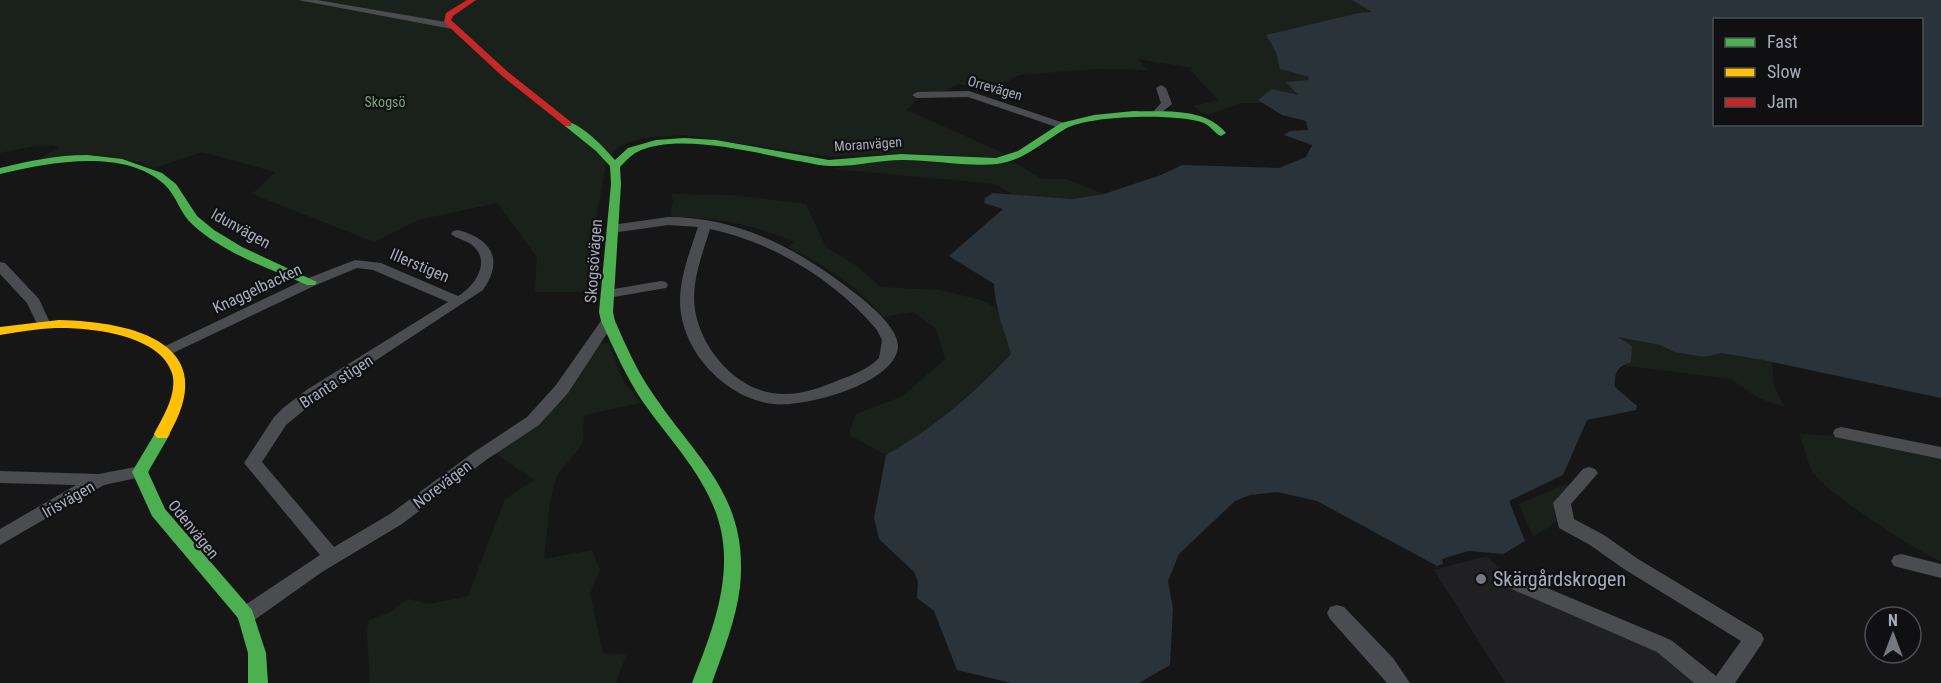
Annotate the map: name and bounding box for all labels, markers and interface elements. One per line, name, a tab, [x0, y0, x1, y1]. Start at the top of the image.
legend	[1713, 18, 1923, 126]
text: Fast	[1767, 31, 1798, 52]
text: Slow	[1767, 61, 1802, 82]
street label: Orrevägen	[966, 73, 1024, 103]
text: Jam	[1767, 91, 1798, 112]
park label: Skogsö	[365, 94, 405, 110]
street label: Moranvägen	[834, 134, 902, 154]
street label: Idunvägen	[208, 204, 274, 252]
street label: Skogsövägen	[581, 218, 606, 304]
street label: Illerstigen	[387, 244, 452, 286]
street label: Knaggelbacken	[210, 260, 305, 317]
street label: Branta stigen	[296, 351, 377, 412]
street label: Norevägen	[410, 456, 475, 512]
street label: Irisvägen	[39, 477, 98, 522]
street label: Odenvägen	[164, 496, 223, 563]
place label: Skärgårdskrogen	[1493, 567, 1626, 591]
marker: Skärgårdskrogen	[1474, 572, 1488, 586]
north arrow	[1863, 605, 1923, 665]
text: N	[1888, 611, 1898, 630]

